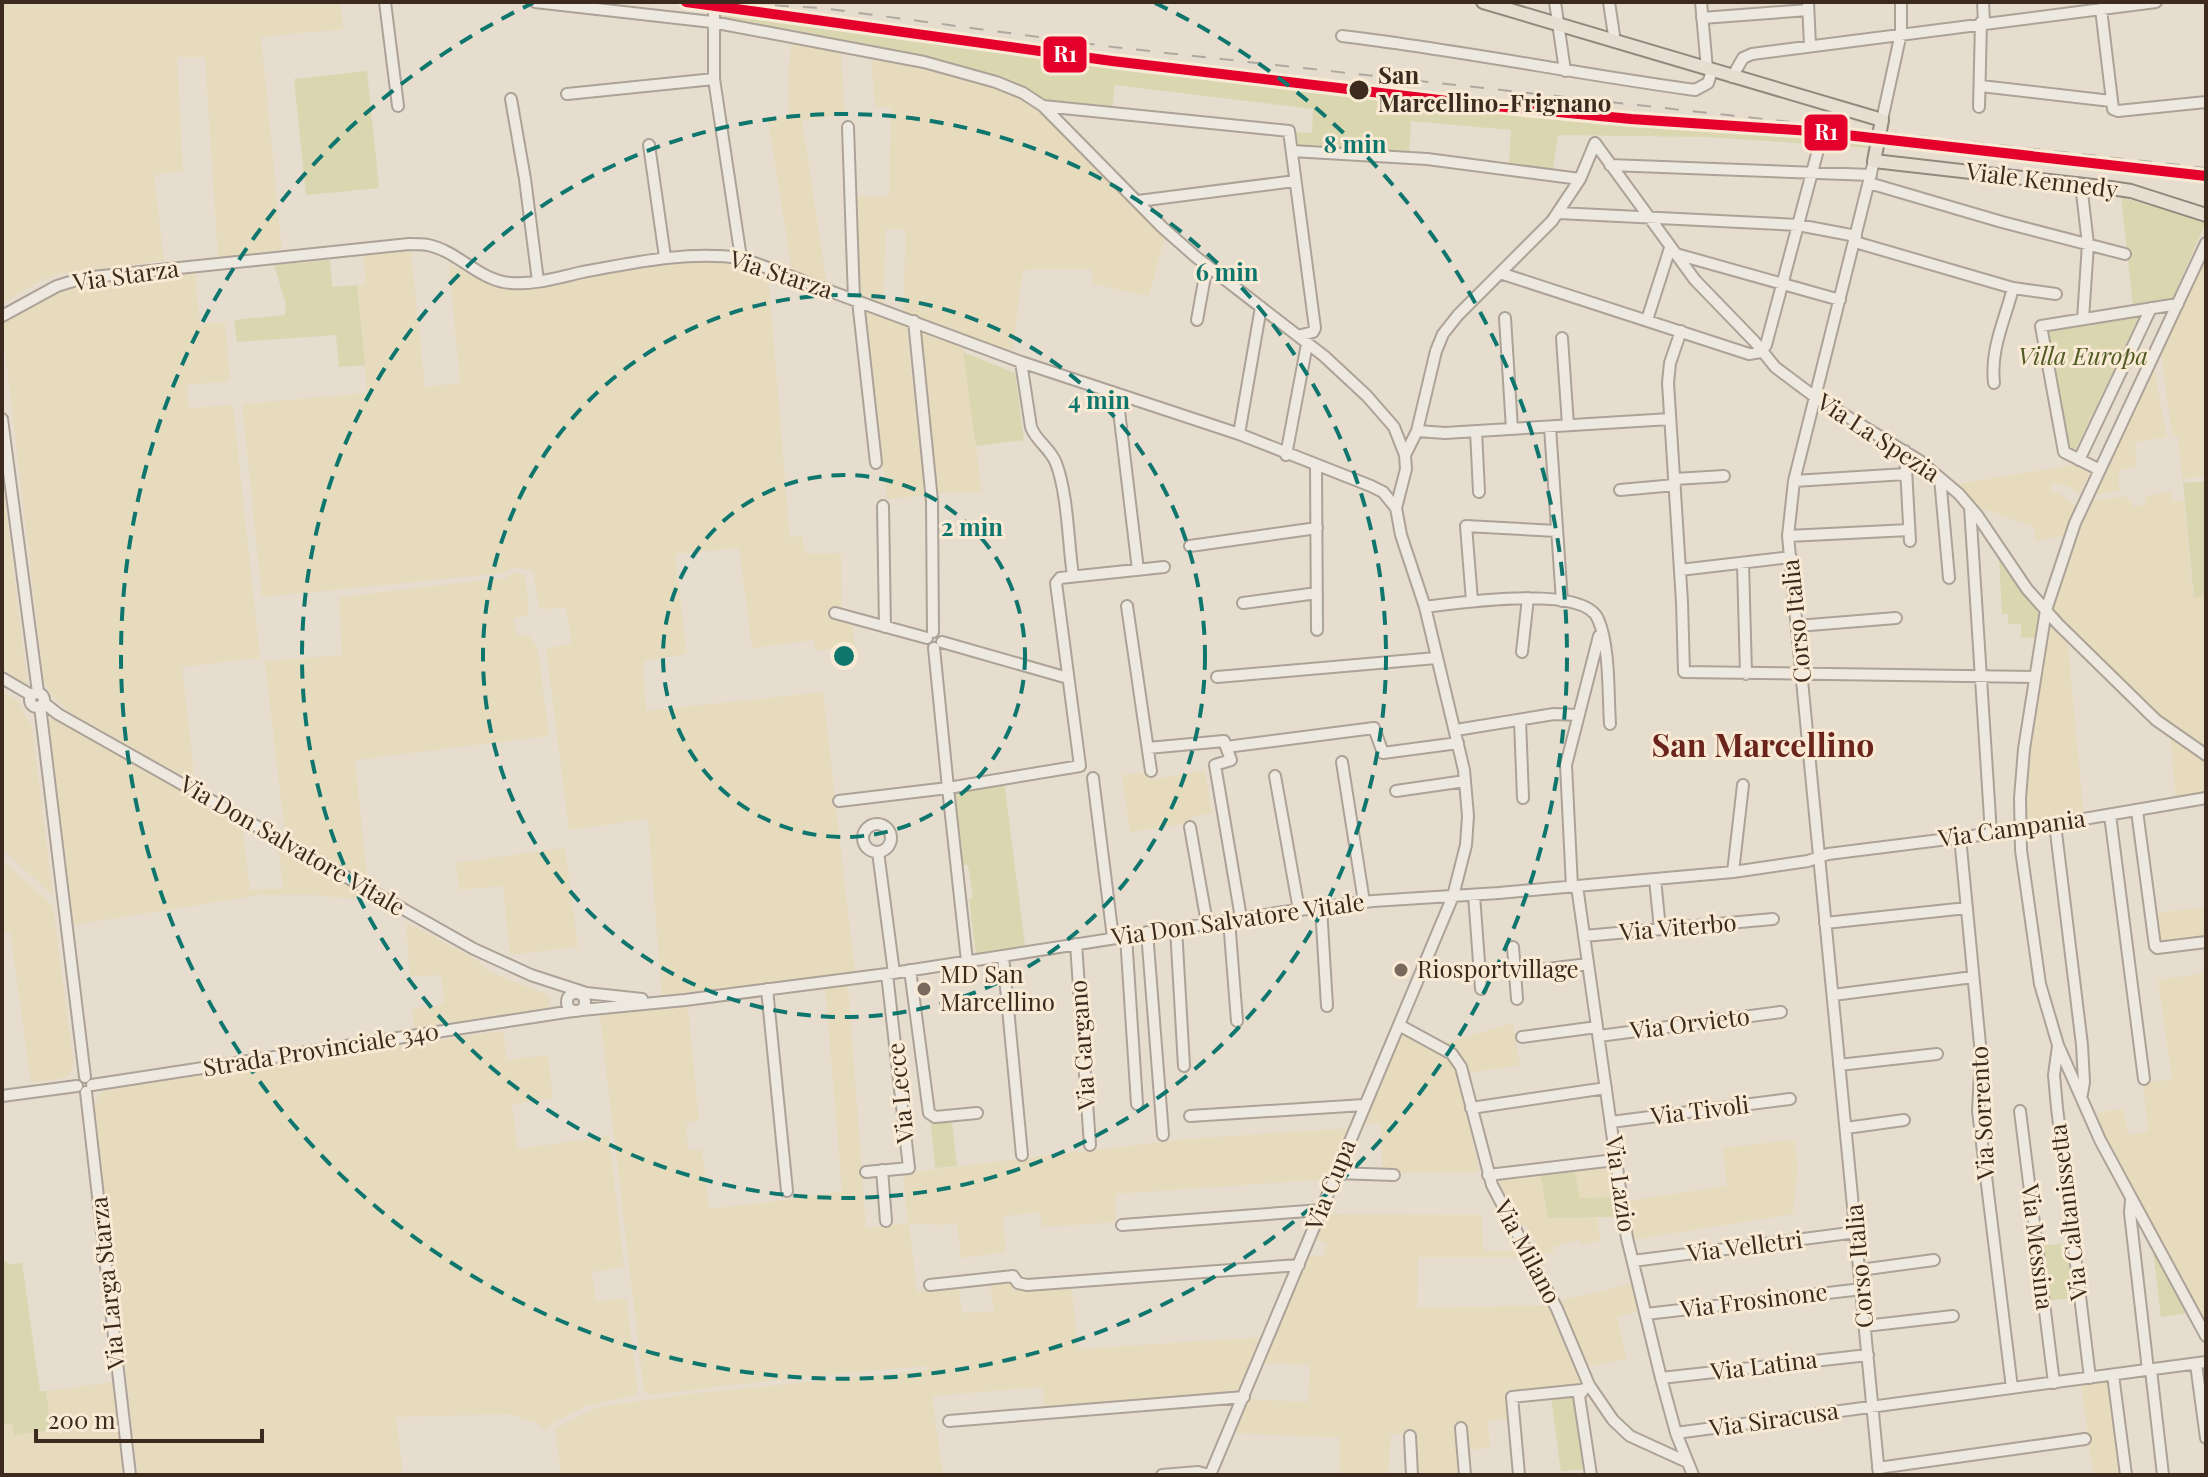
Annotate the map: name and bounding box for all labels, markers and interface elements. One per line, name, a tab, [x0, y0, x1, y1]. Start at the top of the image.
line badge: R1	[1042, 35, 1088, 74]
text: R1	[1053, 38, 1077, 68]
place label: San Marcellino-Frignano	[1378, 58, 1611, 118]
marker: San Marcellino-Frignano	[1347, 78, 1371, 102]
line badge: R1	[1803, 113, 1849, 152]
text: R1	[1814, 116, 1838, 146]
text: 8 min	[1323, 127, 1387, 159]
street label: Viale Kennedy	[1963, 154, 2120, 204]
street label: Via Starza	[725, 241, 837, 305]
street label: Via Starza	[70, 251, 181, 297]
text: 6 min	[1195, 255, 1259, 287]
park label: Villa Europa	[2018, 339, 2148, 371]
text: 4 min	[1068, 383, 1130, 415]
street label: Via La Spezia	[1811, 384, 1947, 488]
text: 2 min	[941, 510, 1003, 542]
street label: Corso Italia	[1773, 558, 1817, 685]
centre of rings	[830, 642, 858, 670]
district label: San Marcellino	[1652, 722, 1874, 765]
street label: Via Don Salvatore Vitale	[174, 766, 411, 922]
street label: Via Campania	[1935, 801, 2087, 853]
street label: Via Don Salvatore Vitale	[1108, 884, 1366, 952]
street label: Via Viterbo	[1617, 905, 1738, 947]
place label: Riosportvillage	[1417, 952, 1579, 984]
place label: MD San Marcellino	[940, 957, 1055, 1017]
marker: Riosportvillage	[1392, 961, 1410, 979]
street label: Via Gargano	[1060, 979, 1102, 1112]
marker: MD San Marcellino	[915, 980, 933, 998]
street label: Via Orvieto	[1627, 999, 1751, 1045]
street label: Strada Provinciale 340	[200, 1014, 441, 1082]
street label: Via Lecce	[878, 1041, 920, 1146]
street label: Via Sorrento	[1962, 1045, 2001, 1182]
street label: Via Tivoli	[1648, 1087, 1751, 1131]
street label: Via Caltanissetta	[2040, 1122, 2094, 1303]
street label: Via Lazio	[1599, 1133, 1645, 1234]
street label: Via Cupa	[1296, 1134, 1362, 1235]
street label: Via Messina	[2015, 1181, 2063, 1312]
street label: Via Milano	[1488, 1193, 1570, 1309]
street label: Via Larga Starza	[81, 1195, 131, 1372]
street label: Corso Italia	[1837, 1203, 1879, 1330]
street label: Via Velletri	[1684, 1222, 1804, 1268]
street label: Via Frosinone	[1677, 1274, 1829, 1324]
street label: Via Latina	[1708, 1342, 1819, 1387]
scale bar	[36, 1393, 262, 1443]
street label: Via Siracusa	[1706, 1393, 1840, 1443]
text: 200 m	[48, 1403, 116, 1435]

